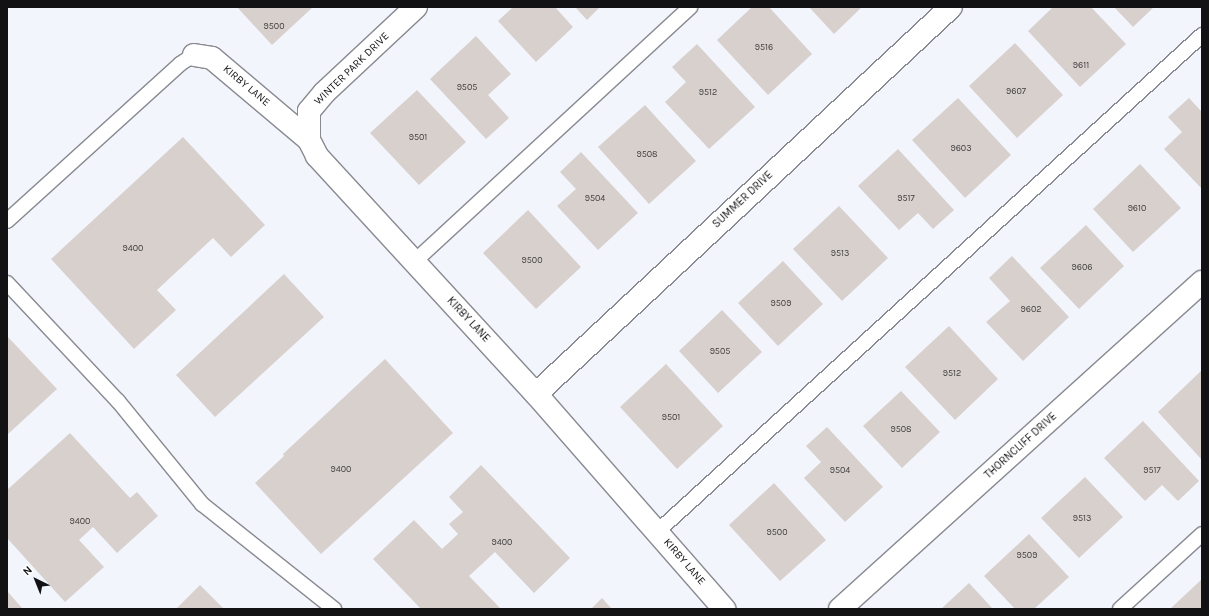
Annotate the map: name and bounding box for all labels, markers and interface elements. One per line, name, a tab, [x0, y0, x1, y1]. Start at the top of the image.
house number: 9500	[264, 21, 284, 31]
street label: WINTER PARK DRIVE	[312, 30, 392, 108]
house number: 9516	[755, 42, 773, 52]
house number: 9611	[1073, 60, 1089, 70]
street label: KIRBY LANE	[220, 63, 272, 109]
house number: 9505	[457, 82, 477, 92]
house number: 9607	[1006, 86, 1026, 96]
house number: 9512	[699, 87, 717, 97]
house number: 9501	[409, 132, 427, 142]
house number: 9603	[950, 143, 972, 153]
house number: 9508	[636, 149, 658, 159]
street label: SUMMER DRIVE	[710, 169, 776, 231]
house number: 9504	[585, 193, 605, 203]
house number: 9517	[897, 193, 915, 203]
house number: 9610	[1128, 203, 1146, 213]
house number: 9400	[123, 243, 143, 253]
house number: 9513	[831, 248, 849, 258]
house number: 9500	[522, 255, 542, 265]
house number: 9606	[1072, 262, 1092, 272]
street label: KIRBY LANE	[444, 295, 492, 345]
house number: 9509	[771, 298, 791, 308]
house number: 9602	[1021, 304, 1041, 314]
house number: 9505	[710, 346, 730, 356]
house number: 9512	[943, 368, 961, 378]
street label: THORNCLIFF DRIVE	[982, 410, 1060, 482]
house number: 9501	[662, 412, 680, 422]
house number: 9508	[890, 424, 912, 434]
house number: 9400	[331, 464, 351, 474]
house number: 9504	[830, 465, 850, 475]
house number: 9517	[1143, 465, 1161, 475]
house number: 9513	[1073, 513, 1091, 523]
house number: 9400	[70, 516, 90, 526]
house number: 9500	[767, 527, 787, 537]
street label: KIRBY LANE	[660, 536, 708, 588]
house number: 9400	[492, 537, 512, 547]
house number: 9509	[1017, 550, 1037, 560]
north arrow	[16, 560, 56, 600]
text: N	[20, 563, 35, 578]

